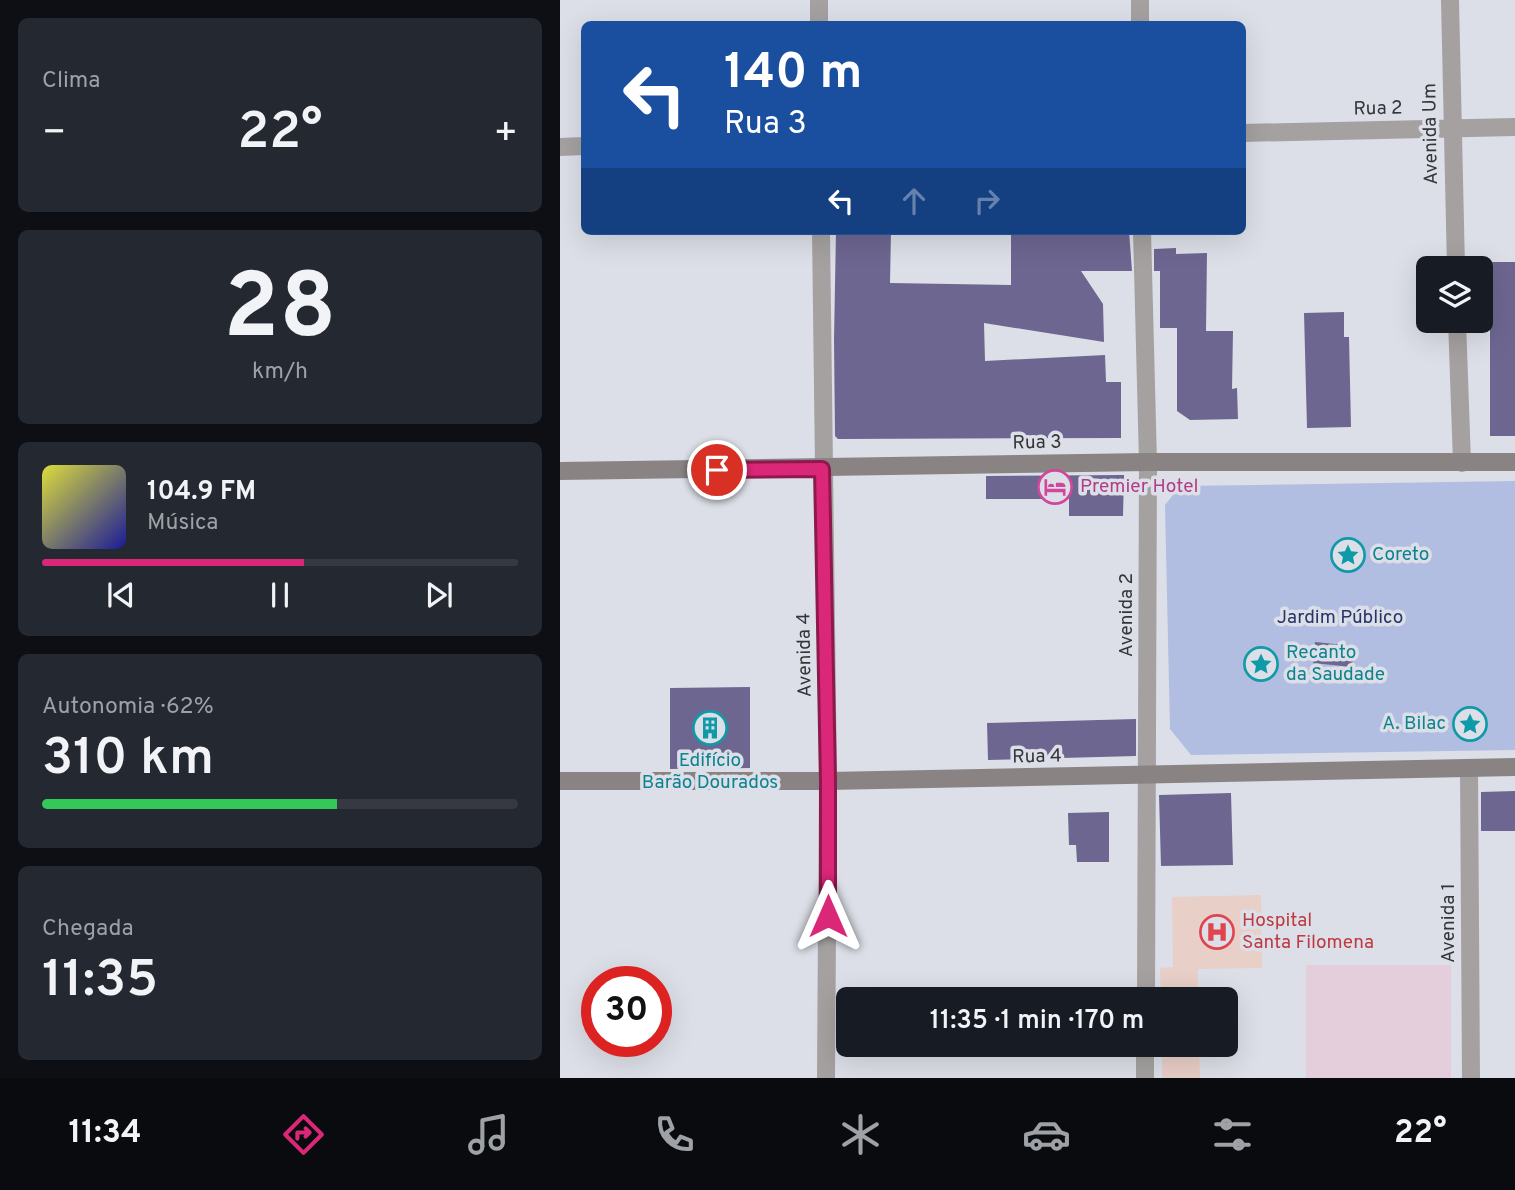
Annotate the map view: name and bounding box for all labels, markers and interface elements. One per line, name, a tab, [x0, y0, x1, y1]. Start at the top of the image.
text: 140 m	[724, 44, 863, 106]
icon: left	[609, 49, 700, 140]
text: Clima	[42, 67, 100, 96]
street label: Avenida Um	[1418, 83, 1444, 185]
street label: Rua 2	[1353, 97, 1403, 121]
text: 22°	[237, 101, 323, 167]
text: Rua 3	[724, 105, 807, 145]
text: −	[42, 110, 67, 159]
text: +	[493, 110, 518, 159]
icon: left	[822, 182, 860, 220]
icon: ahead	[895, 182, 933, 220]
icon: right	[968, 182, 1006, 220]
text: 28	[224, 255, 336, 370]
map controls	[1416, 256, 1493, 333]
button: layers	[1416, 256, 1493, 333]
text: km/h	[252, 358, 308, 387]
street label: Rua 3	[1012, 431, 1062, 455]
pin	[687, 440, 747, 500]
icon: arrive	[698, 451, 736, 489]
hotel icon: Premier Hotel	[1036, 468, 1074, 506]
place label: Premier Hotel	[1080, 475, 1198, 499]
text: 104.9 FM	[147, 476, 256, 509]
text: Música	[147, 509, 218, 538]
place icon: Coreto	[1329, 536, 1367, 574]
place label: Coreto	[1372, 543, 1429, 567]
street label: Avenida 2	[1115, 573, 1139, 657]
icon: previous	[102, 576, 140, 614]
icon: pause	[261, 576, 299, 614]
icon: next	[420, 576, 458, 614]
park label: Jardim Público	[1277, 606, 1403, 630]
street label: Avenida 4	[792, 613, 818, 697]
place label: Recanto da Saudade	[1286, 641, 1385, 687]
place icon: Recanto da Saudade	[1242, 645, 1280, 683]
text: Autonomia · 62%	[42, 693, 214, 722]
place icon: A. Bilac	[1451, 705, 1489, 743]
building icon: Edifício Barão Dourados	[691, 709, 729, 747]
place label: A. Bilac	[1382, 712, 1446, 736]
text: 310 km	[42, 727, 214, 793]
street label: Rua 4	[1012, 745, 1062, 769]
place label: Edifício Barão Dourados	[642, 749, 778, 795]
position arrow	[791, 879, 865, 953]
street label: Avenida 1	[1437, 883, 1461, 963]
place label: Hospital Santa Filomena	[1242, 909, 1374, 955]
hospital icon: Hospital Santa Filomena	[1198, 913, 1236, 951]
text: Chegada	[42, 915, 134, 944]
text: 11:35	[42, 949, 158, 1015]
speed limit sign: 30	[581, 966, 672, 1057]
text: 11:35 · 1 min · 170 m	[930, 1005, 1144, 1038]
icon: directions	[279, 1110, 328, 1159]
icon: music	[464, 1110, 513, 1159]
icon: phone	[650, 1110, 699, 1159]
icon: climate	[836, 1110, 885, 1159]
icon: car	[1022, 1110, 1071, 1159]
icon: filters	[1208, 1110, 1257, 1159]
text: 11:34	[68, 1114, 142, 1154]
text: 22°	[1394, 1114, 1446, 1154]

